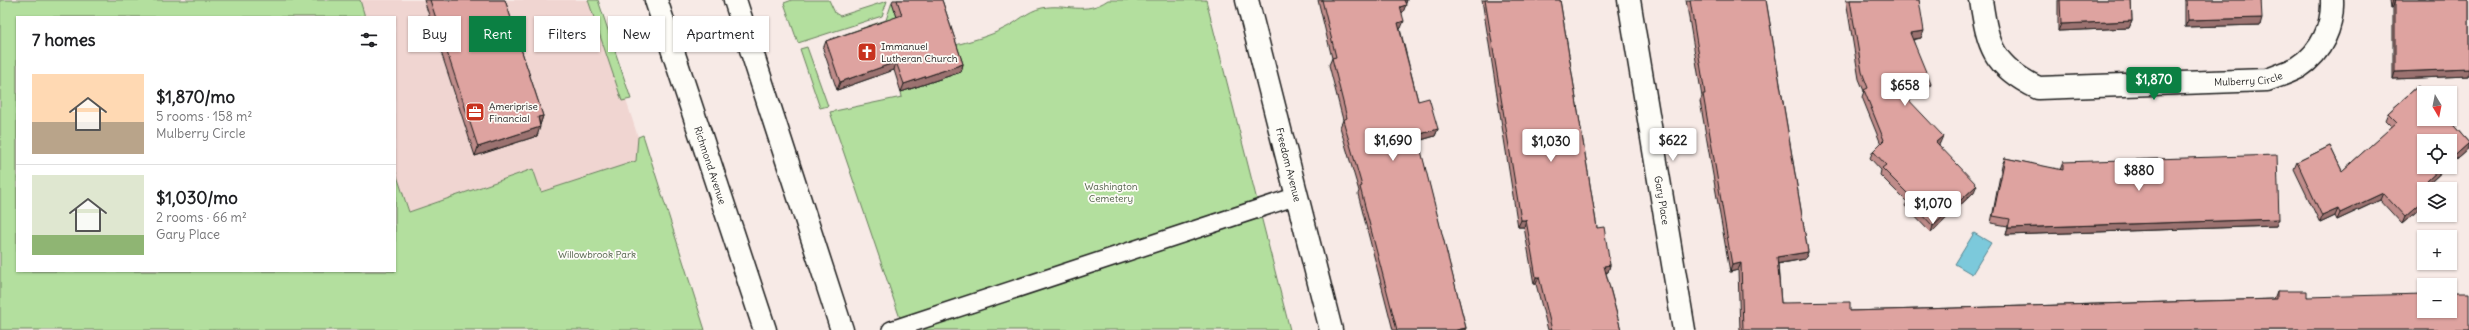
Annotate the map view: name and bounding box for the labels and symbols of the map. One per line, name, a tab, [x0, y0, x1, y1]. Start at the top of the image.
place label: Immanuel Lutheran Church	[881, 40, 958, 65]
church icon: Immanuel Lutheran Church	[856, 41, 878, 63]
pin: $1,870	[2121, 67, 2187, 101]
street label: Mulberry Circle	[2214, 68, 2284, 88]
pin: $658	[1881, 73, 1929, 107]
north arrow	[2417, 86, 2457, 126]
place label: Ameriprise Financial	[489, 100, 538, 125]
office icon: Ameriprise Financial	[464, 101, 486, 123]
street label: Richmond Avenue	[692, 124, 730, 206]
street label: Freedom Avenue	[1273, 126, 1305, 203]
pin: $1,690	[1360, 128, 1426, 162]
pin: $622	[1649, 128, 1697, 162]
pin: $1,030	[1518, 129, 1584, 163]
pin: $880	[2115, 158, 2163, 192]
street label: Gary Place	[1652, 175, 1673, 226]
park label: Washington Cemetery	[1084, 180, 1138, 205]
pin: $1,070	[1900, 191, 1966, 225]
park label: Willowbrook Park	[558, 248, 636, 261]

